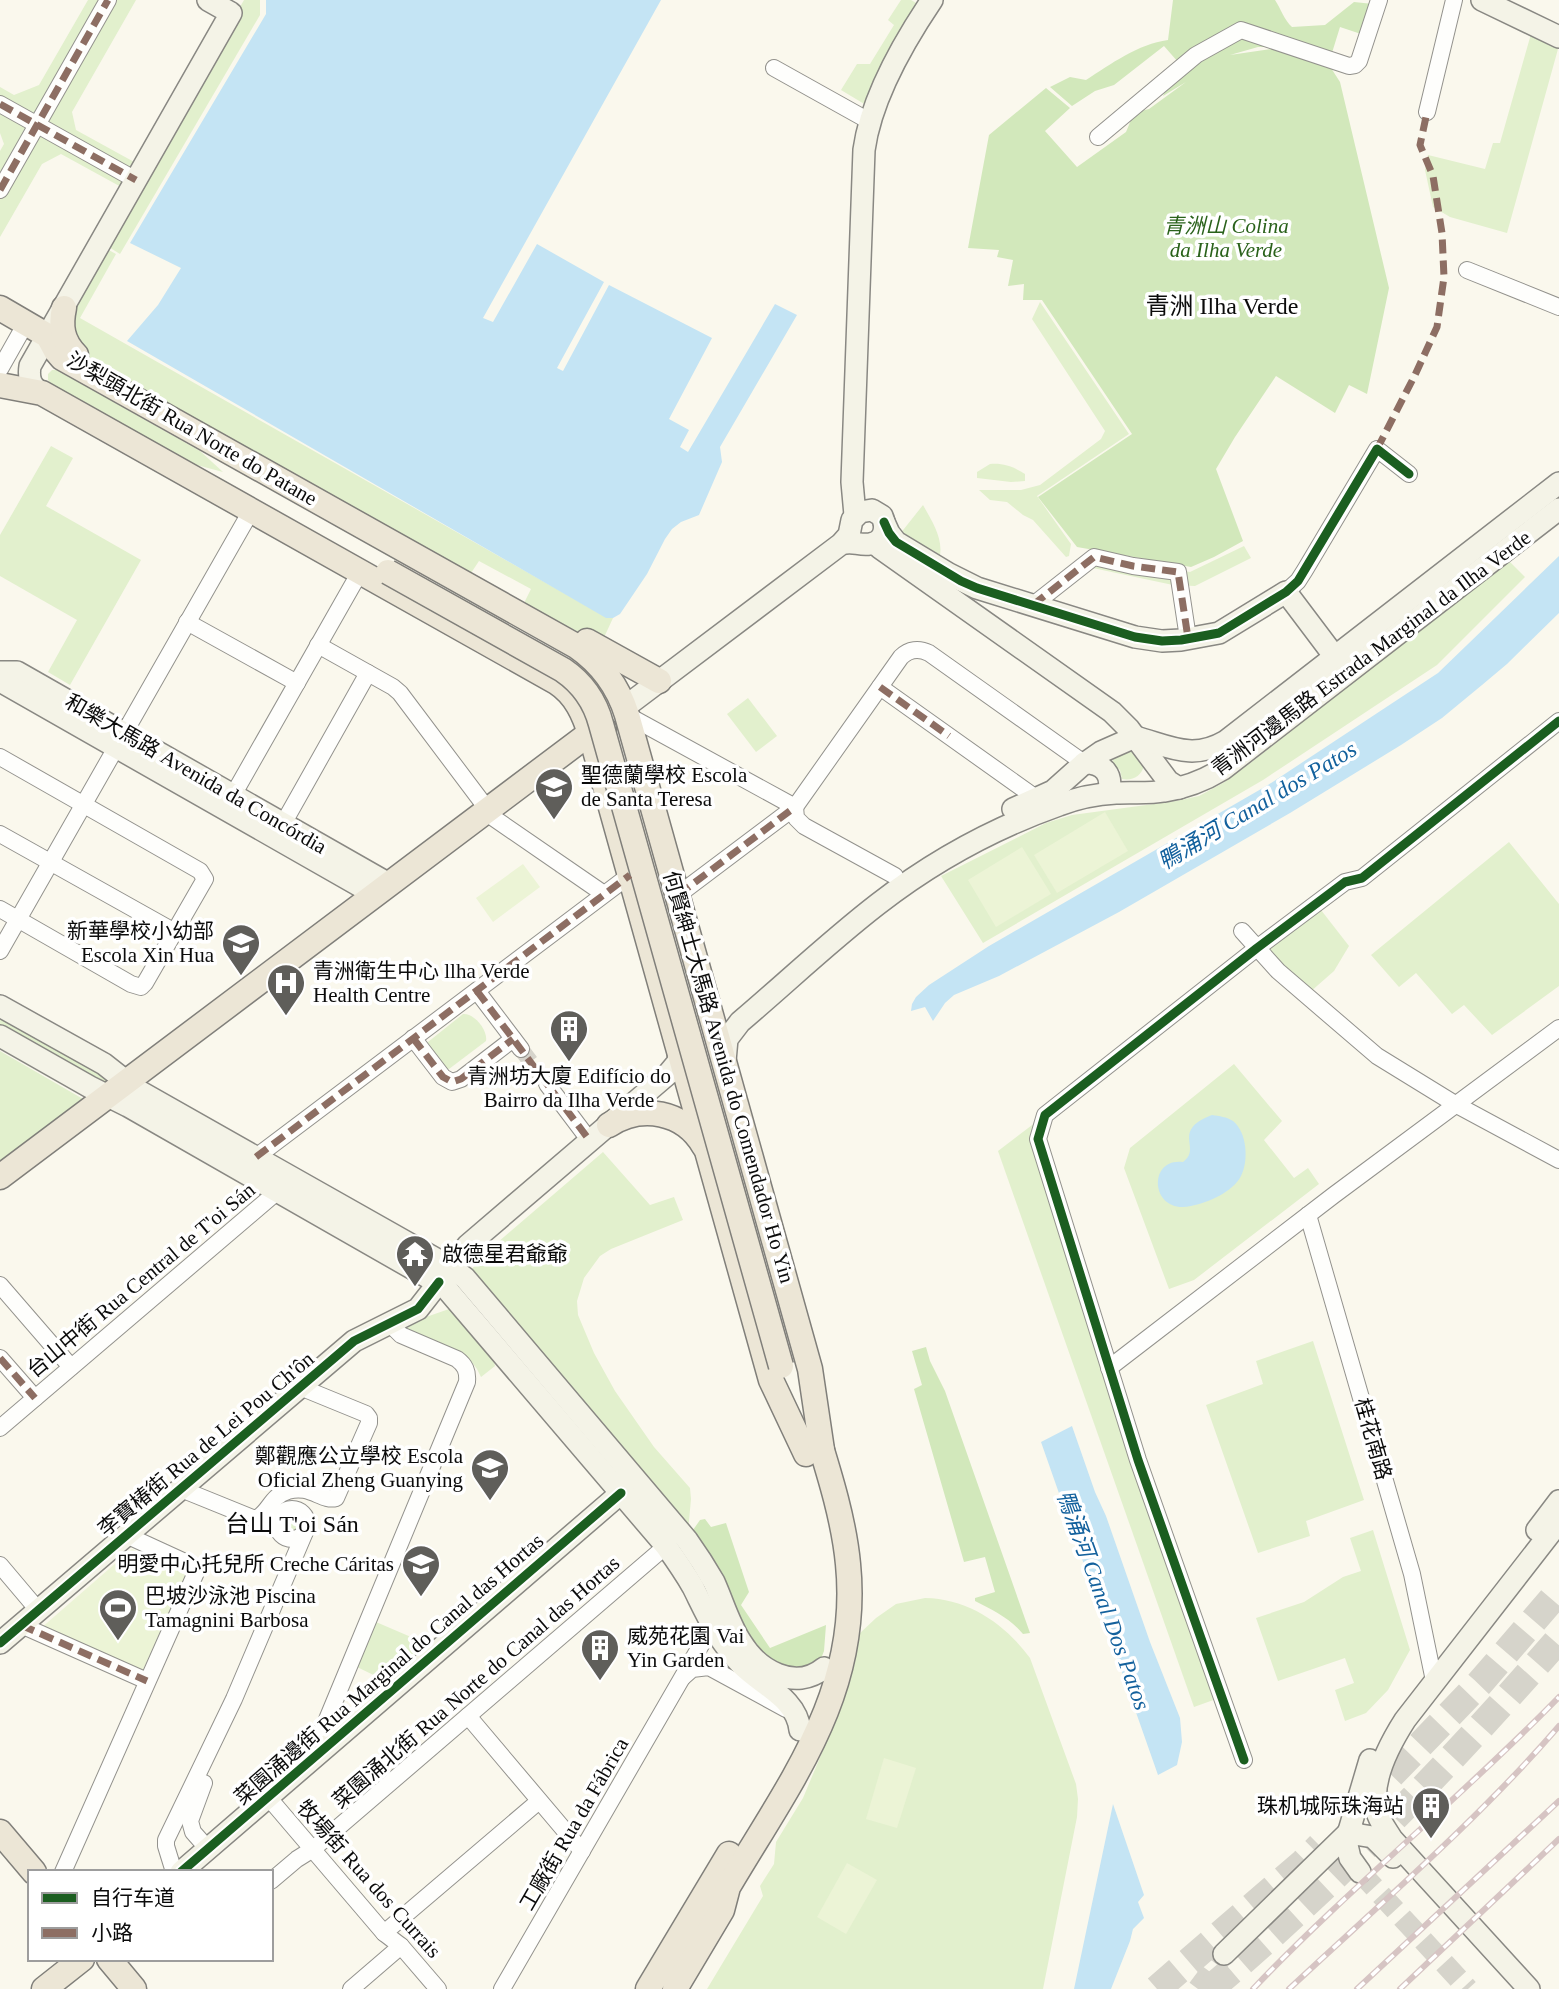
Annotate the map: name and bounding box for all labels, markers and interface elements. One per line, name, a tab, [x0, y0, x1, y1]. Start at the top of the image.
park label: 青洲山 Colina da Ilha Verde	[1163, 214, 1289, 262]
district label: 青洲 Ilha Verde	[1146, 293, 1298, 319]
street label: 沙梨頭北街 Rua Norte do Patane	[63, 347, 321, 511]
street label: 青洲河邊馬路 Estrada Marginal da Ilha Verde	[1207, 525, 1535, 781]
street label: 和樂大馬路 Avenida da Concórdia	[61, 689, 331, 859]
water label: 鴨涌河 Canal dos Patos	[1154, 736, 1361, 875]
place label: 聖德蘭學校 Escola de Santa Teresa	[581, 763, 748, 811]
school or university icon: 聖德蘭學校 Escola de Santa Teresa	[533, 766, 575, 821]
street label: 何賢紳士大馬路 Avenida do Comendador Ho Yin	[659, 868, 800, 1286]
place label: 新華學校小幼部 Escola Xin Hua	[67, 919, 215, 967]
school or university icon: 新華學校小幼部 Escola Xin Hua	[220, 922, 262, 977]
place label: 青洲衛生中心 llha Verde Health Centre	[313, 959, 530, 1007]
hospital icon: 青洲衛生中心 llha Verde Health Centre	[265, 962, 307, 1017]
building icon: 青洲坊大廈 Edifício do Bairro da Ilha Verde	[548, 1008, 590, 1063]
place label: 青洲坊大廈 Edifício do Bairro da Ilha Verde	[467, 1064, 671, 1112]
street label: 台山中街 Rua Central de T'oi Sán	[22, 1177, 260, 1382]
temple icon: 啟德星君爺爺	[394, 1233, 436, 1288]
place label: 啟德星君爺爺	[442, 1242, 568, 1266]
street label: 李寶椿街 Rua de Lei Pou Ch'ôn	[93, 1346, 319, 1541]
street label: 桂花南路	[1350, 1395, 1396, 1483]
place label: 鄭觀應公立學校 Escola Oficial Zheng Guanying	[255, 1444, 464, 1492]
school or university icon: 鄭觀應公立學校 Escola Oficial Zheng Guanying	[469, 1447, 511, 1502]
water label: 鴨涌河 Canal Dos Patos	[1052, 1487, 1155, 1713]
district label: 台山 T'oi Sán	[225, 1511, 359, 1537]
street label: 菜園涌邊街 Rua Marginal do Canal das Hortas	[230, 1528, 548, 1810]
school or university icon: 明愛中心托兒所 Creche Cáritas	[400, 1543, 442, 1598]
street label: 菜園涌北街 Rua Norte do Canal das Hortas	[328, 1551, 624, 1813]
place label: 明愛中心托兒所 Creche Cáritas	[118, 1552, 394, 1576]
place label: 巴坡沙泳池 Piscina Tamagnini Barbosa	[145, 1584, 317, 1632]
sports icon: 巴坡沙泳池 Piscina Tamagnini Barbosa	[97, 1587, 139, 1642]
place label: 威苑花園 Vai Yin Garden	[627, 1624, 744, 1672]
building icon: 威苑花園 Vai Yin Garden	[579, 1627, 621, 1682]
street label: 工廠街 Rua da Fábrica	[515, 1733, 634, 1915]
building icon: 珠机城际珠海站	[1410, 1785, 1452, 1840]
place label: 珠机城际珠海站	[1257, 1794, 1404, 1818]
street label: 牧場街 Rua dos Currais	[292, 1795, 446, 1963]
legend	[28, 1870, 273, 1961]
text: 自行车道	[91, 1886, 175, 1910]
text: 小路	[91, 1921, 133, 1945]

